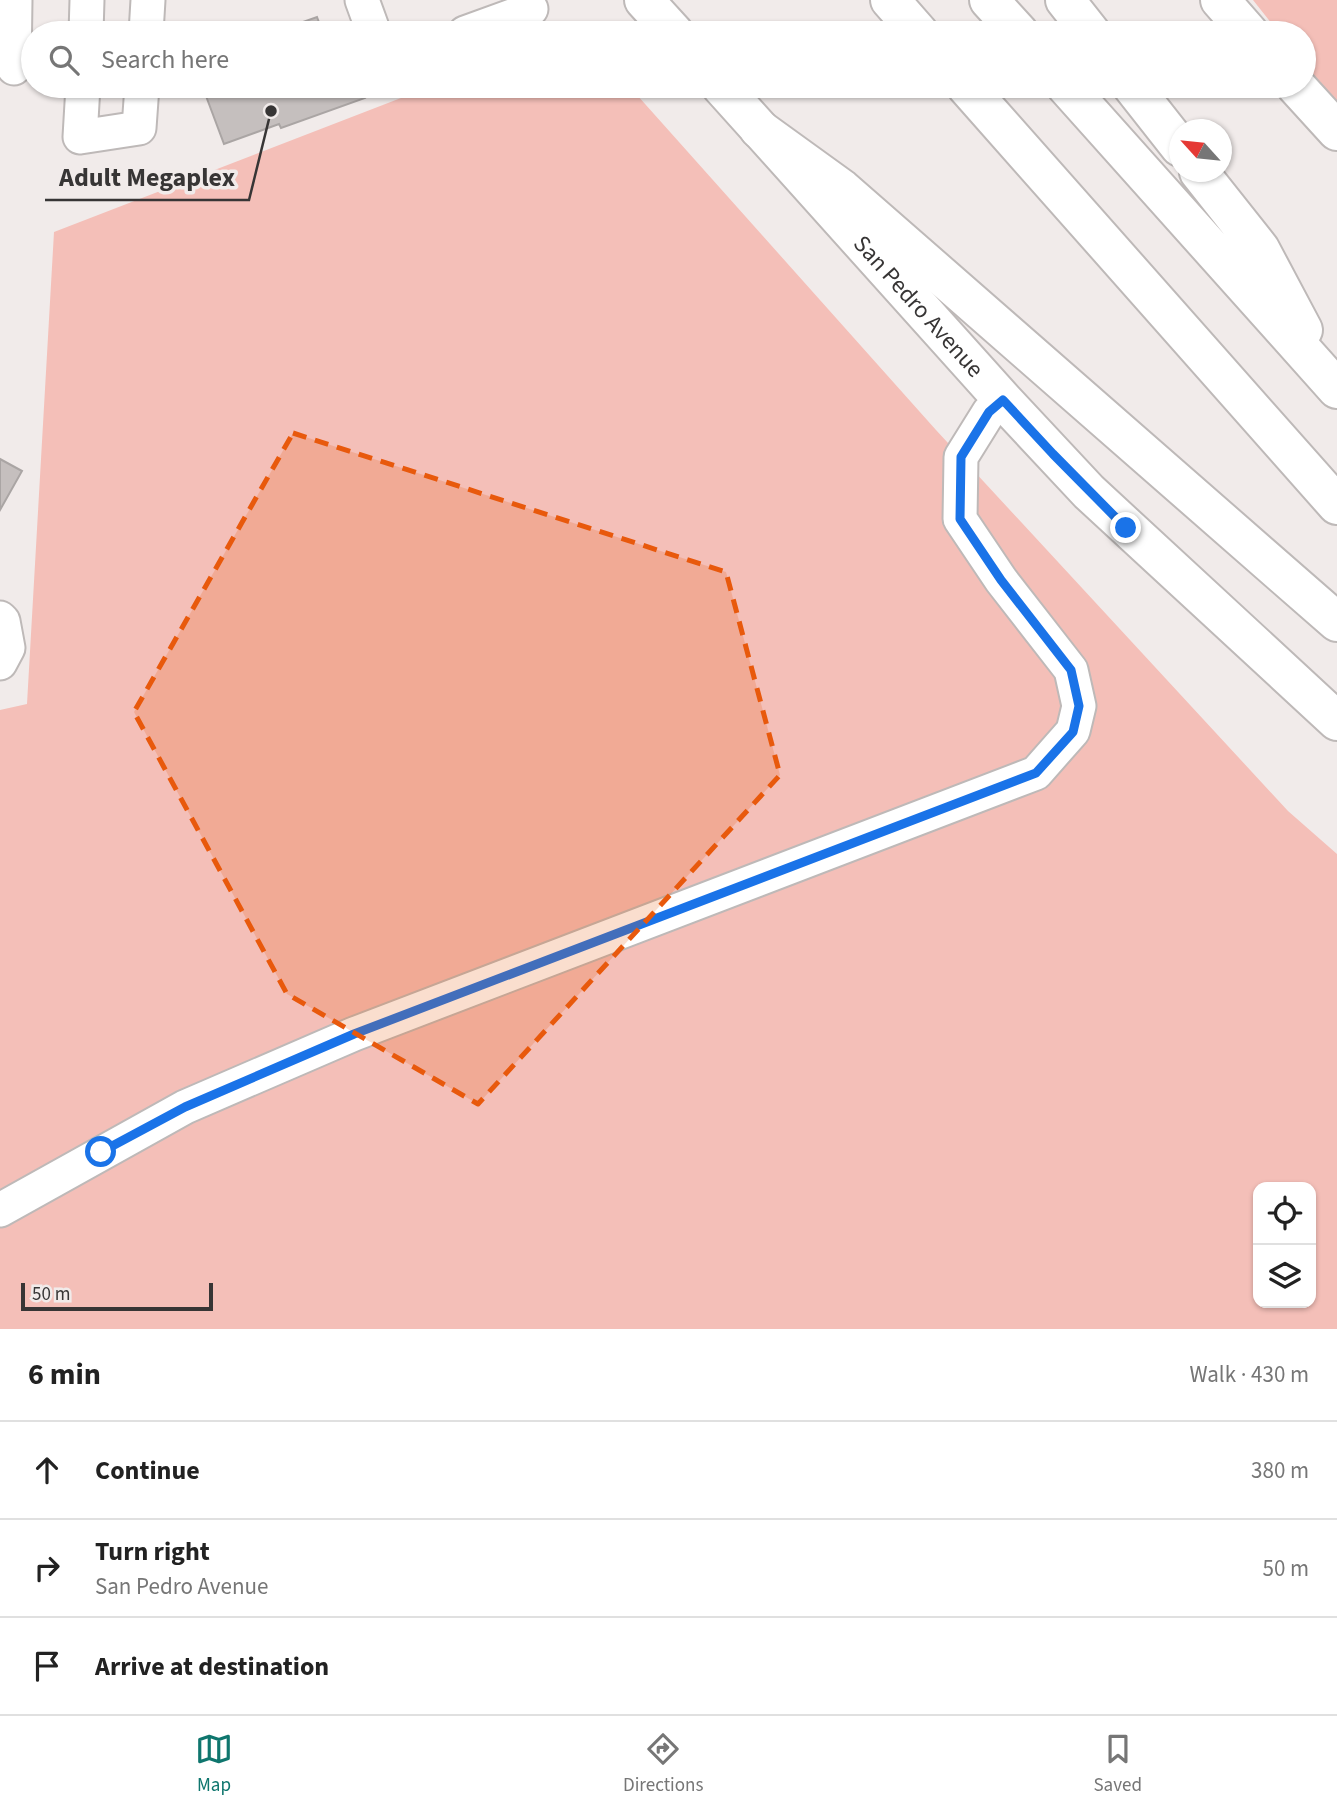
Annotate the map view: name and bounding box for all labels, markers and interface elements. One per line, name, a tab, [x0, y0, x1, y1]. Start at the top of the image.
search box	[21, 21, 1316, 98]
icon: search	[45, 41, 83, 79]
text: Search here	[101, 41, 229, 78]
north arrow	[1169, 119, 1232, 182]
callout: Adult Megaplex	[45, 153, 249, 200]
text: Adult Megaplex	[58, 159, 235, 196]
street label: San Pedro Avenue	[845, 228, 992, 386]
route end	[1110, 512, 1141, 543]
route start	[85, 1136, 116, 1167]
map controls	[1253, 1182, 1316, 1308]
button: locate	[1253, 1182, 1316, 1245]
button: layers	[1253, 1245, 1316, 1308]
scale bar	[21, 1280, 214, 1312]
text: 50 m	[32, 1281, 70, 1308]
text: 6 min	[28, 1353, 101, 1396]
text: Walk · 430 m	[1190, 1358, 1309, 1391]
icon: ahead	[28, 1451, 66, 1489]
text: Continue	[95, 1452, 200, 1489]
text: 380 m	[1251, 1454, 1309, 1487]
text: Turn right	[95, 1533, 210, 1570]
icon: right	[28, 1549, 66, 1587]
text: 50 m	[1262, 1552, 1309, 1585]
text: San Pedro Avenue	[95, 1570, 268, 1603]
icon: arrive	[28, 1647, 66, 1685]
text: Arrive at destination	[95, 1648, 329, 1685]
tab: Map	[195, 1730, 233, 1799]
tab: Directions	[623, 1730, 703, 1799]
tab: Saved	[1093, 1730, 1142, 1799]

